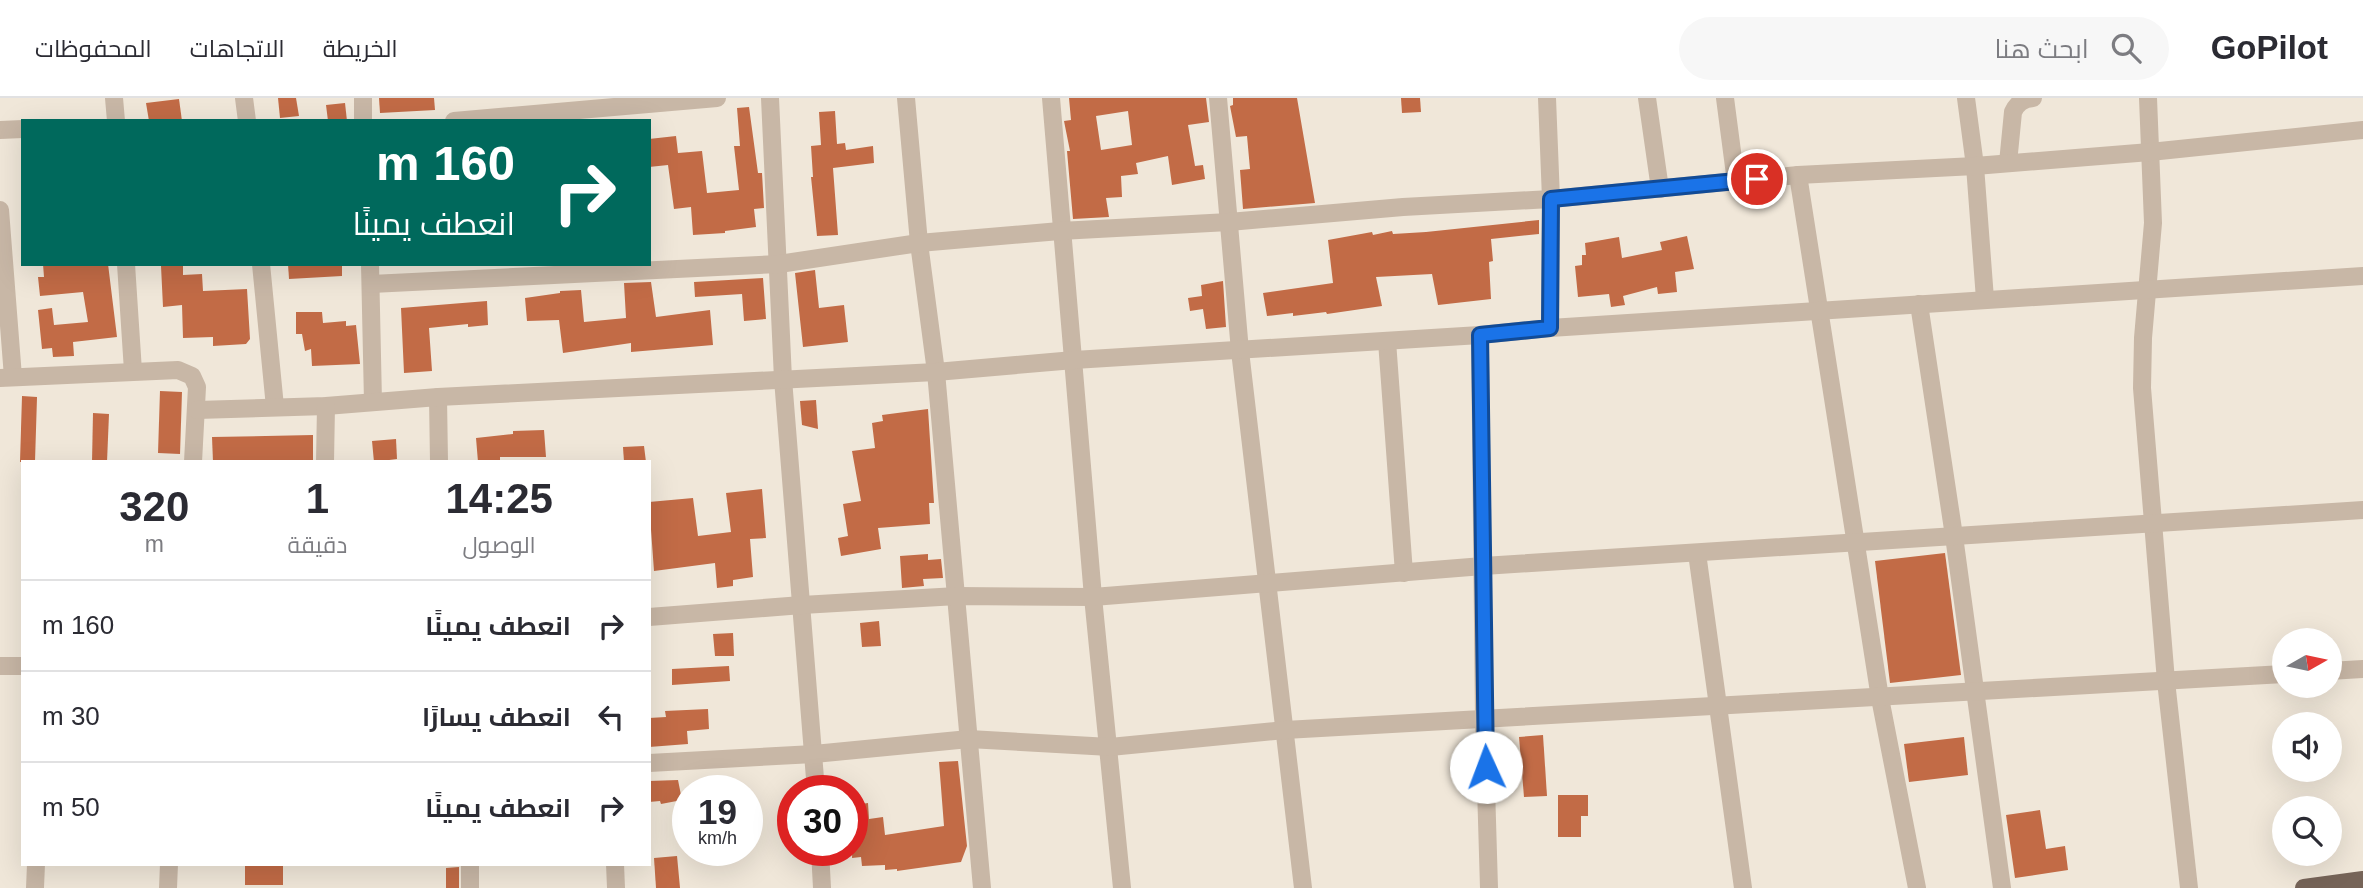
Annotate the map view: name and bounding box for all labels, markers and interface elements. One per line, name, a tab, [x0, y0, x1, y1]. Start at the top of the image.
search box	[1679, 17, 2169, 80]
icon: search	[2107, 29, 2145, 67]
text: GoPilot	[2211, 29, 2328, 66]
text: ابحث هنا	[1995, 34, 2089, 64]
text: المحفوظات	[35, 35, 152, 62]
text: الاتجاهات	[190, 35, 285, 62]
text: الخريطة	[323, 35, 398, 62]
text: 160 m	[376, 136, 515, 190]
icon: right	[539, 147, 630, 238]
pin	[1727, 149, 1787, 209]
icon: arrive	[1738, 160, 1776, 198]
text: انعطف يمينًا	[352, 206, 515, 242]
text: 1	[306, 475, 329, 522]
text: 14:25	[445, 475, 553, 522]
text: 320	[119, 483, 189, 530]
text: m	[145, 531, 164, 557]
text: دقيقة	[287, 532, 347, 558]
text: الوصول	[462, 532, 536, 558]
icon: right	[592, 607, 630, 645]
text: 160 m	[42, 610, 114, 640]
text: انعطف يمينًا	[425, 611, 571, 641]
north arrow	[2272, 628, 2342, 698]
map controls	[2272, 628, 2342, 866]
icon: left	[592, 698, 630, 736]
text: 30 m	[42, 701, 100, 731]
text: انعطف يسارًا	[422, 702, 571, 732]
button: sound	[2272, 712, 2342, 782]
position arrow	[1449, 730, 1523, 804]
speed limit sign: 30	[777, 775, 868, 866]
icon: right	[592, 789, 630, 827]
text: 50 m	[42, 792, 100, 822]
text: 19	[698, 792, 737, 831]
text: انعطف يمينًا	[425, 793, 571, 823]
button: search	[2272, 796, 2342, 866]
text: km/h	[698, 828, 737, 848]

